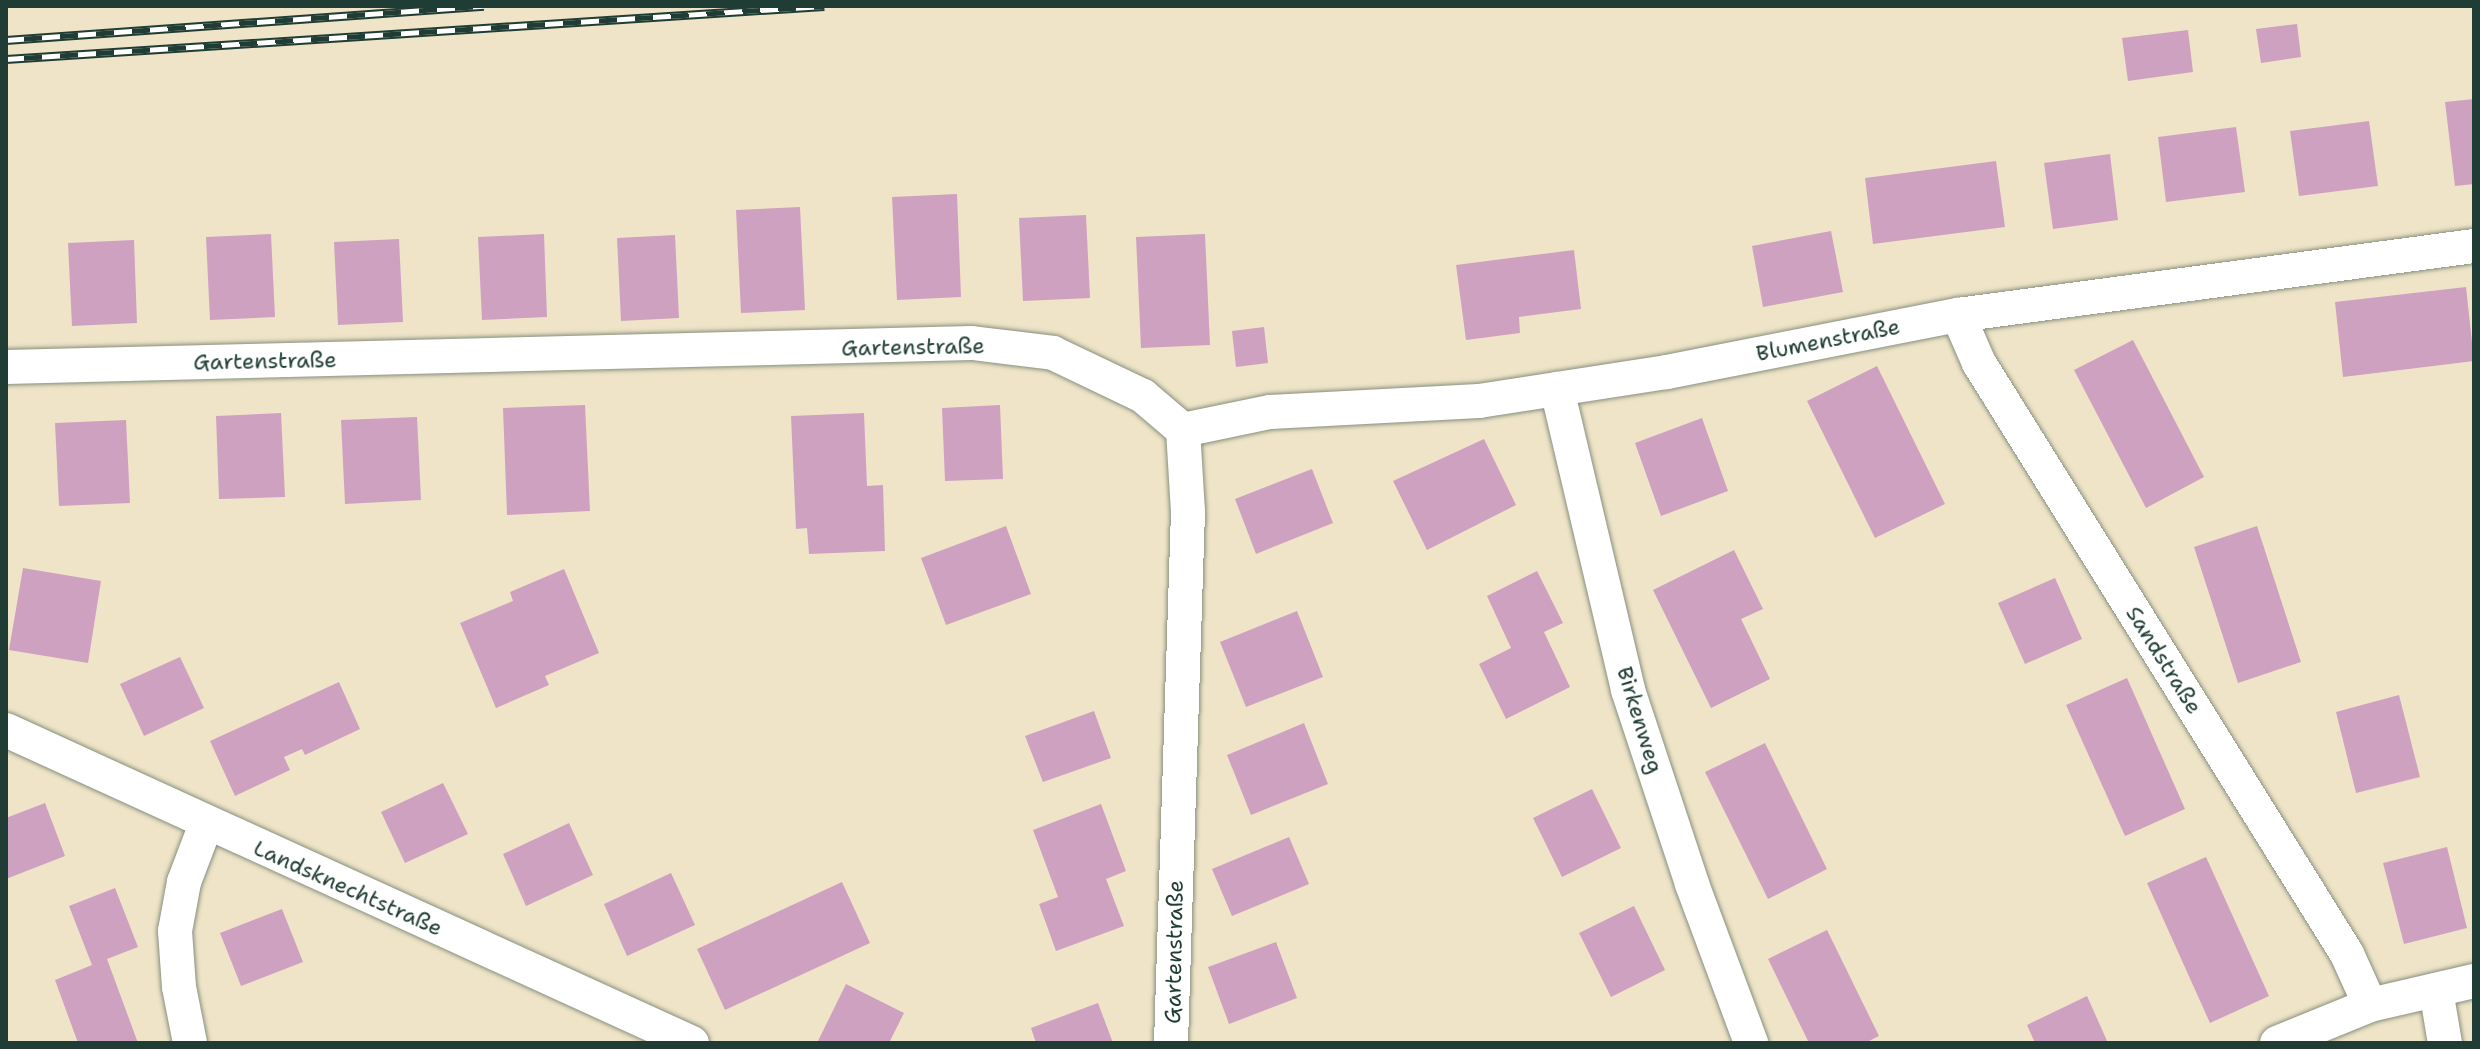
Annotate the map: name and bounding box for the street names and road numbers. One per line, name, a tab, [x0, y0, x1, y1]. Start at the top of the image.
street label: Blumenstraße	[1754, 313, 1902, 367]
street label: Gartenstraße	[841, 333, 985, 361]
street label: Gartenstraße	[193, 347, 337, 375]
street label: Sandstraße	[2120, 601, 2208, 719]
street label: Birkenweg	[1611, 663, 1669, 777]
street label: Landsknechtstraße	[249, 834, 447, 942]
street label: Gartenstraße	[1160, 880, 1188, 1024]

